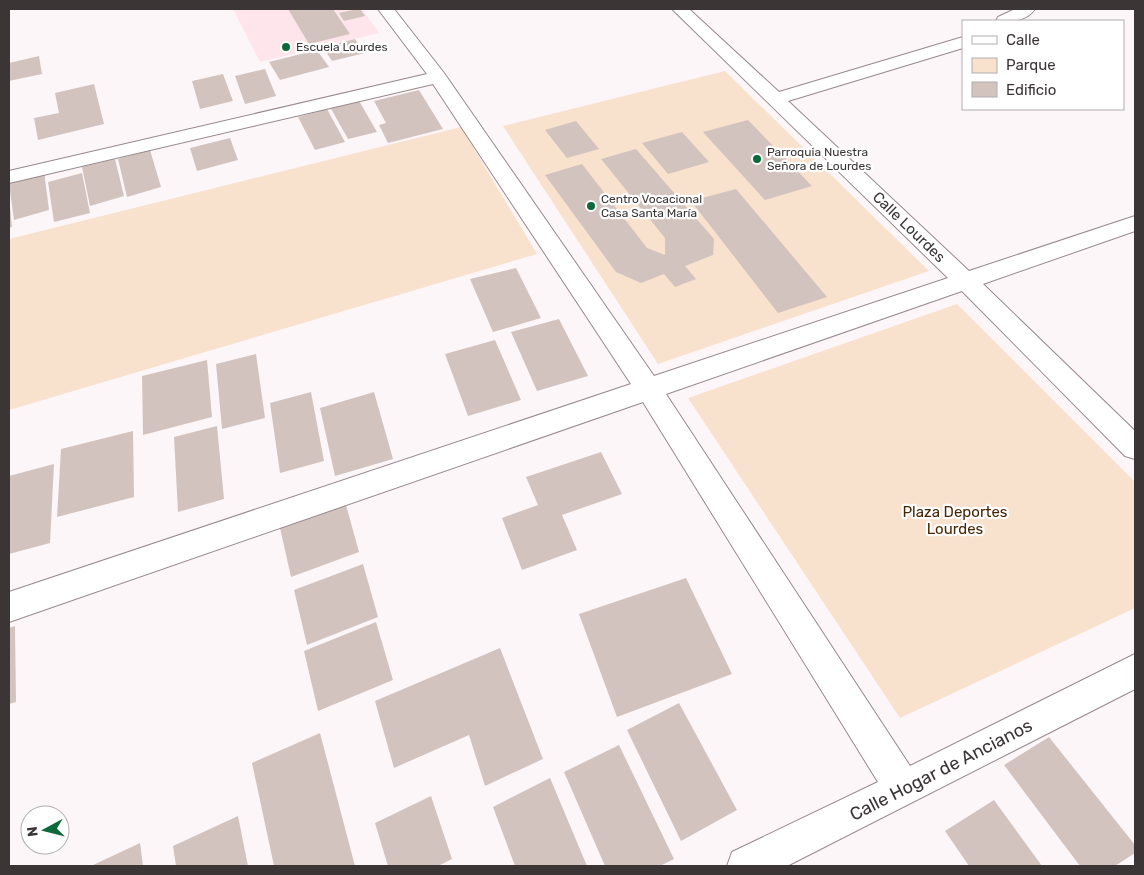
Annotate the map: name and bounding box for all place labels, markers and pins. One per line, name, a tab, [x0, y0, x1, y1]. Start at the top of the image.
place label: Escuela Lourdes	[296, 40, 388, 54]
marker: Escuela Lourdes	[280, 41, 292, 53]
place label: Parroquia Nuestra Señora de Lourdes	[767, 145, 871, 173]
marker: Parroquia Nuestra Señora de Lourdes	[751, 153, 763, 165]
place label: Centro Vocacional Casa Santa María	[601, 192, 702, 220]
marker: Centro Vocacional Casa Santa María	[585, 200, 597, 212]

